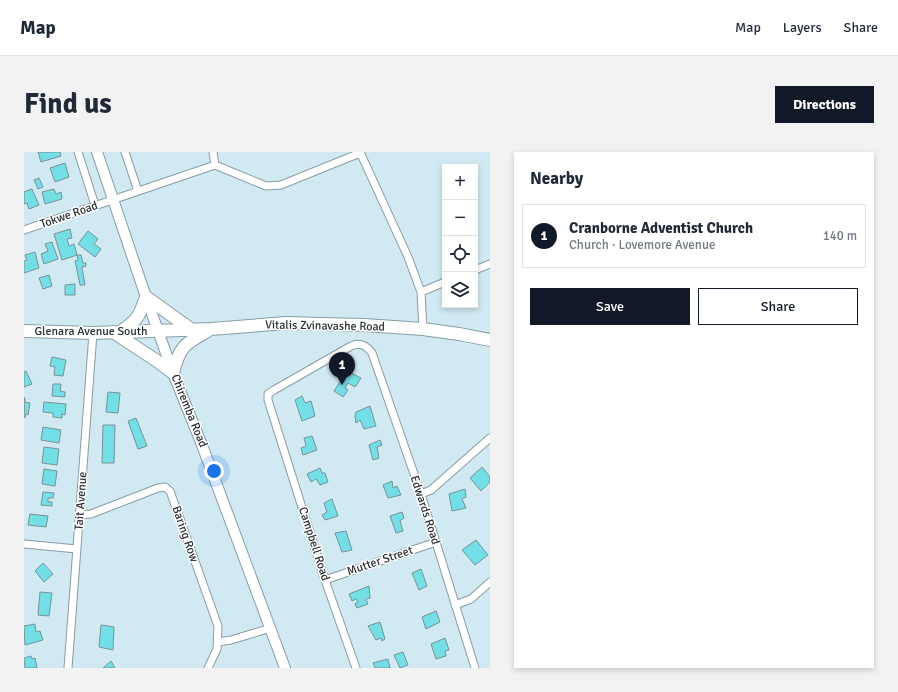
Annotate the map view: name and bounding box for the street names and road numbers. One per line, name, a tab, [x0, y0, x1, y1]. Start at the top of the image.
street label: Tokwe Road	[38, 198, 100, 232]
street label: Vitalis Zvinavashe Road	[265, 317, 385, 335]
street label: Glenara Avenue South	[34, 324, 148, 339]
street label: Chiremba Road	[168, 372, 210, 450]
street label: Tait Avenue	[71, 471, 91, 531]
street label: Edwards Road	[407, 473, 443, 547]
street label: Baring Row	[168, 504, 202, 564]
street label: Campbell Road	[295, 505, 333, 583]
street label: Mutter Street	[345, 543, 415, 579]

